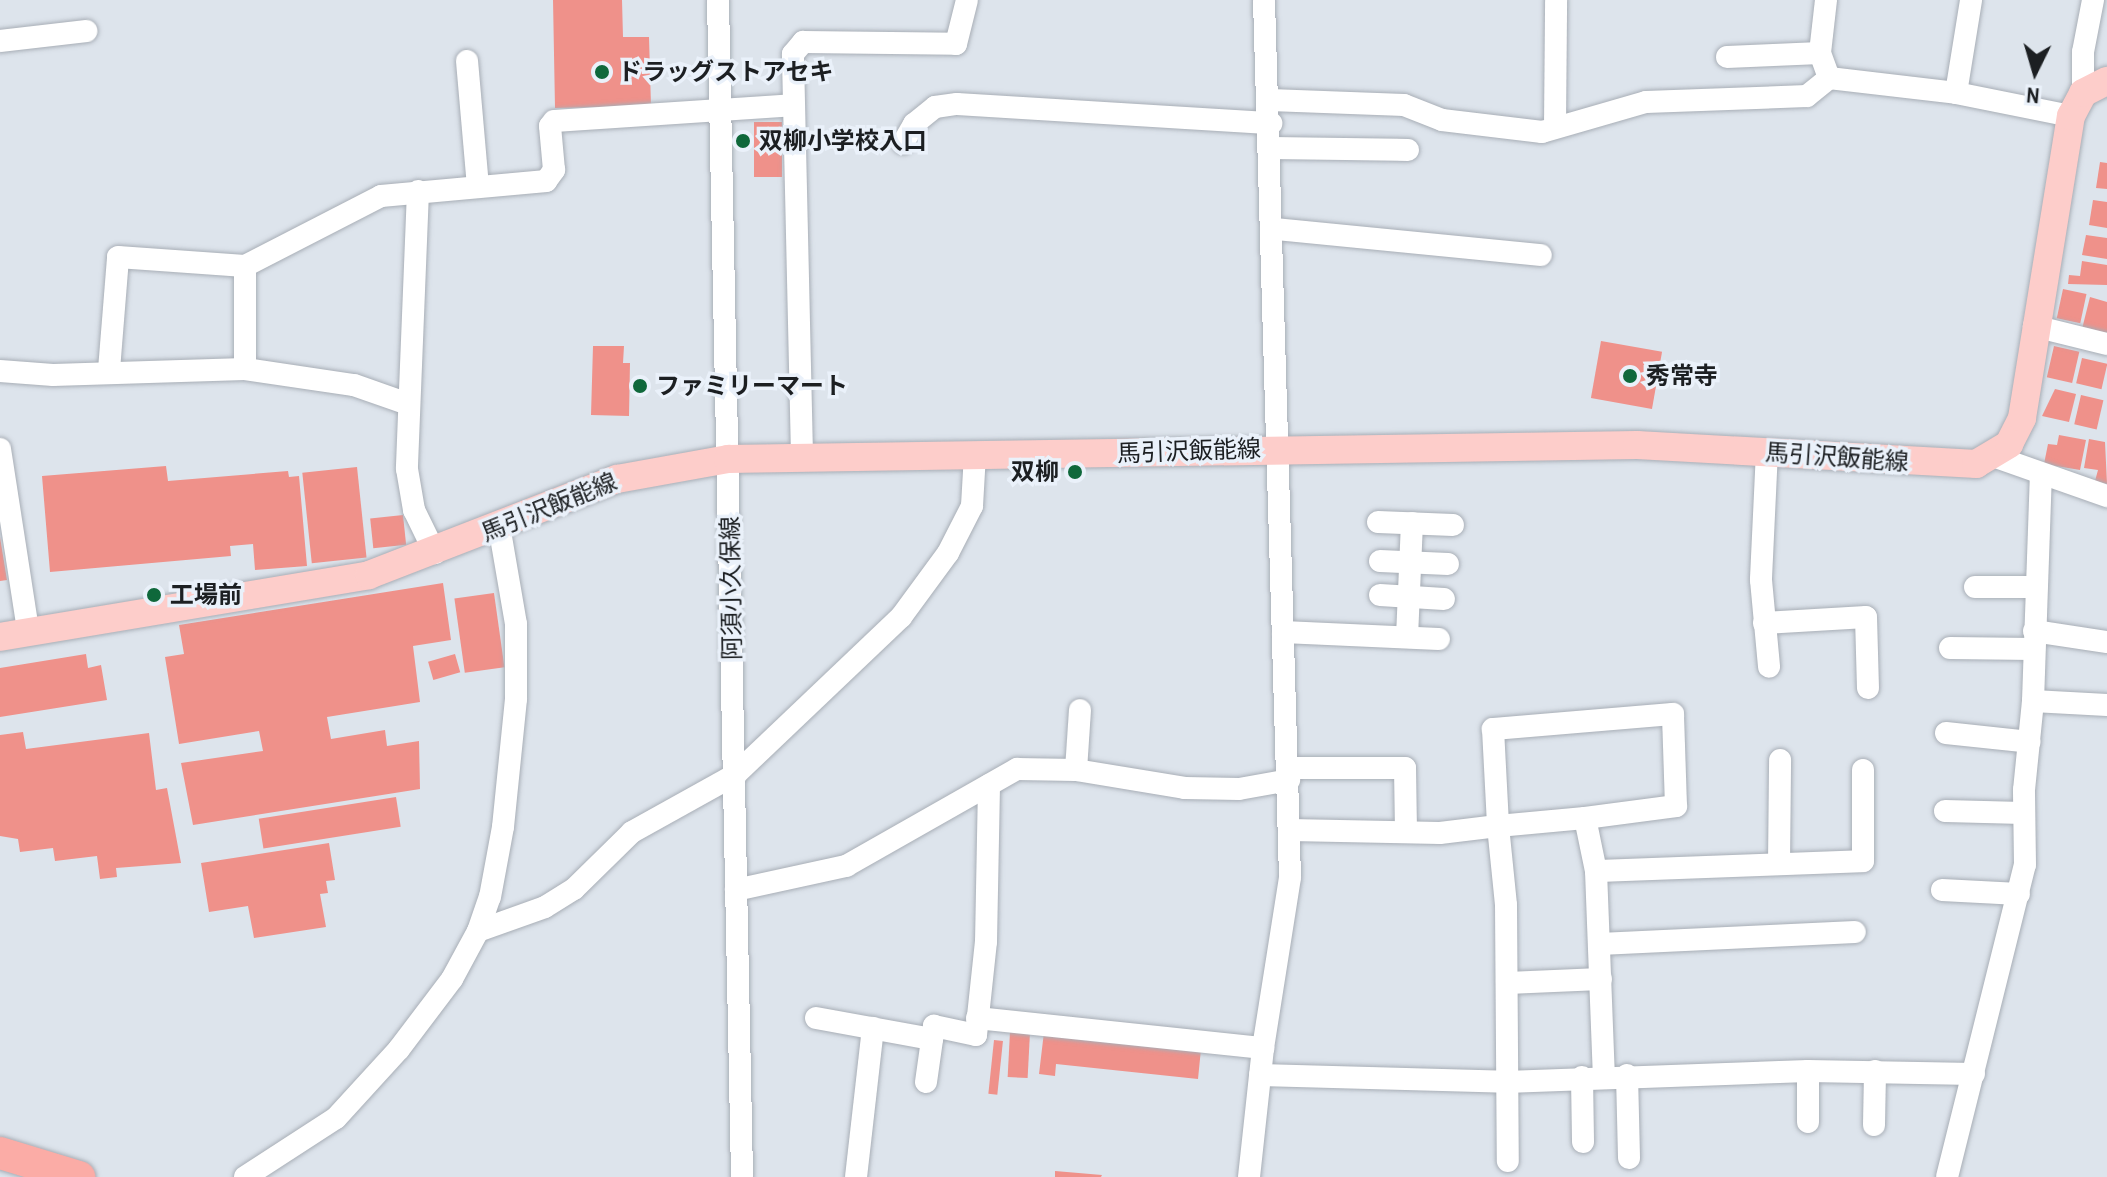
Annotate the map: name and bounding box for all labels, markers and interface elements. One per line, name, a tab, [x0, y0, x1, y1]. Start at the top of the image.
north arrow	[1995, 32, 2075, 112]
place label: ドラッグストアセキ	[618, 58, 834, 86]
marker: ドラッグストアセキ	[593, 63, 611, 81]
text: N	[2025, 80, 2041, 111]
place label: 双柳小学校入口	[759, 127, 927, 155]
marker: 双柳小学校入口	[734, 132, 752, 150]
place label: 秀常寺	[1646, 362, 1718, 390]
marker: 秀常寺	[1621, 367, 1639, 385]
place label: ファミリーマート	[656, 372, 848, 400]
marker: ファミリーマート	[631, 377, 649, 395]
street label: 馬引沢飯能線	[1117, 434, 1261, 468]
street label: 馬引沢飯能線	[1764, 438, 1910, 476]
place label: 双柳	[1011, 458, 1059, 486]
marker: 双柳	[1066, 463, 1084, 481]
street label: 馬引沢飯能線	[477, 467, 621, 547]
street label: 阿須小久保線	[715, 516, 747, 660]
place label: 工場前	[170, 581, 242, 609]
marker: 工場前	[145, 586, 163, 604]

